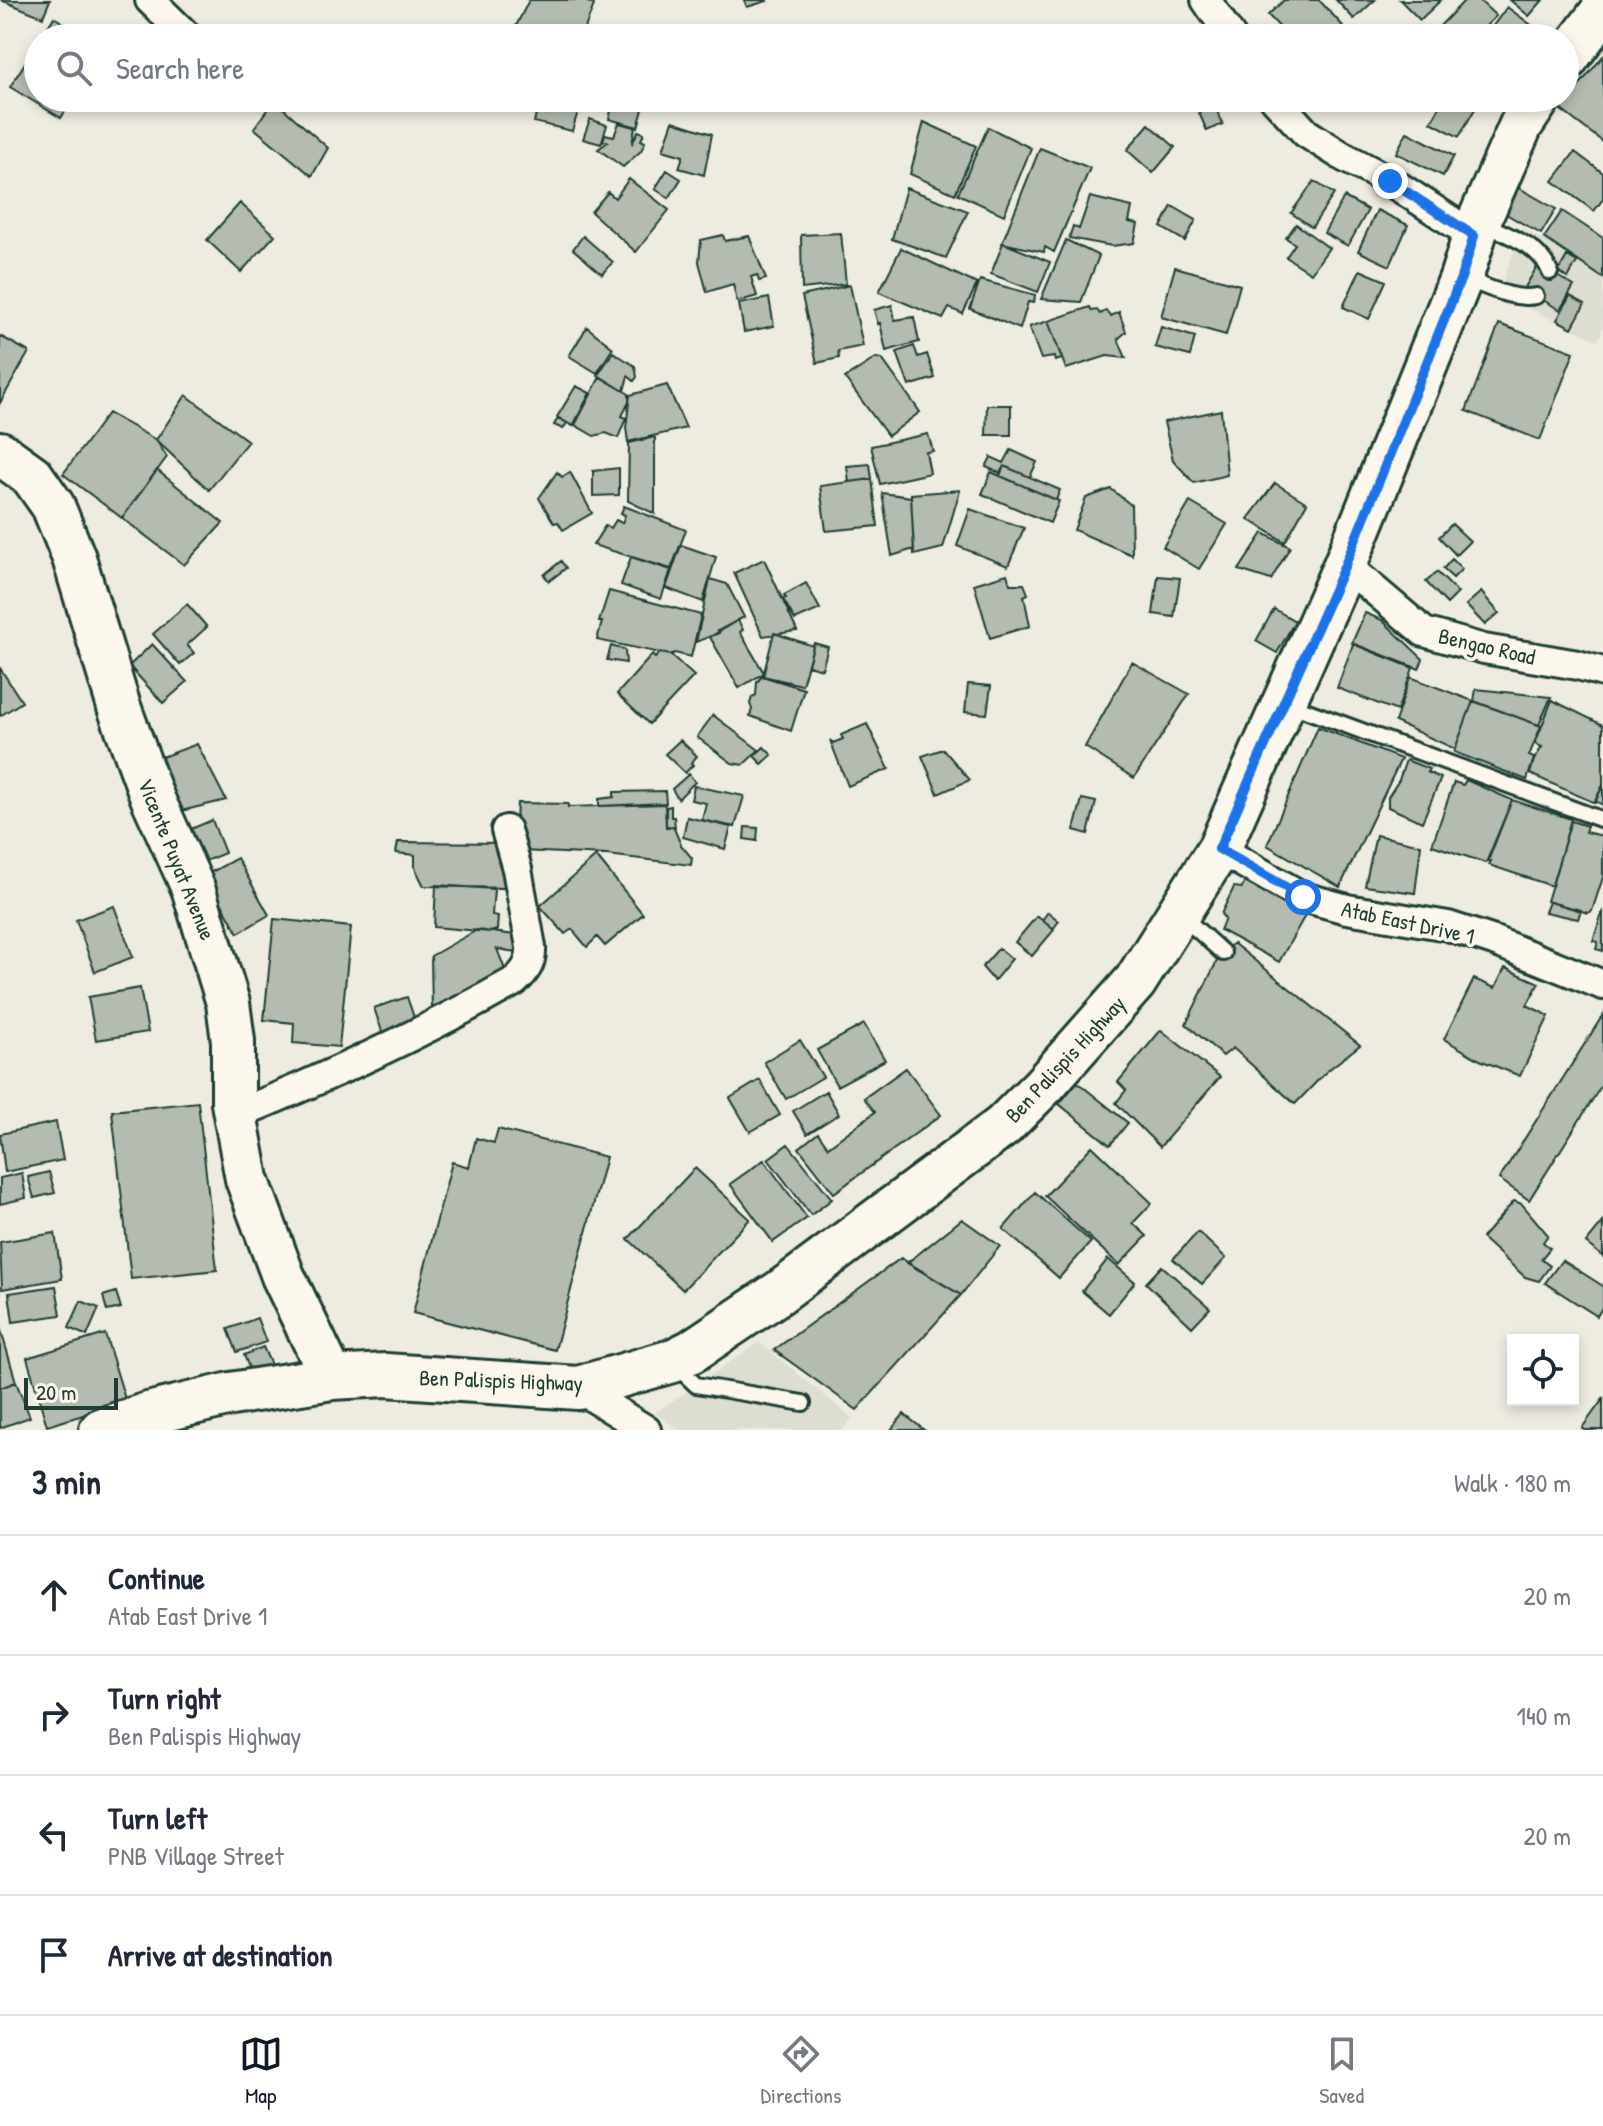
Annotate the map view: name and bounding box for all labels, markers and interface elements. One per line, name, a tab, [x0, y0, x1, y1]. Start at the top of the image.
search box	[24, 24, 1579, 112]
icon: search	[52, 46, 96, 90]
text: Search here	[116, 48, 244, 88]
route end	[1372, 163, 1408, 199]
street label: Bengao Road	[1436, 620, 1539, 672]
street label: Vicente Puyat Avenue	[131, 774, 223, 944]
route start	[1285, 879, 1321, 915]
street label: Atab East Drive 1	[1339, 893, 1477, 951]
street label: Ben Palispis Highway	[998, 989, 1132, 1129]
map controls	[1507, 1334, 1579, 1406]
button: locate	[1507, 1334, 1579, 1406]
street label: Ben Palispis Highway	[419, 1362, 583, 1398]
scale bar	[24, 1374, 118, 1410]
text: 20 m	[36, 1377, 76, 1407]
text: 3 min	[32, 1459, 101, 1505]
text: Walk · 180 m	[1454, 1465, 1571, 1500]
text: Continue	[108, 1558, 205, 1598]
icon: ahead	[32, 1573, 76, 1617]
text: 20 m	[1524, 1578, 1571, 1613]
text: Atab East Drive 1	[108, 1598, 267, 1633]
text: Turn right	[108, 1678, 221, 1718]
icon: right	[32, 1693, 76, 1737]
text: 140 m	[1517, 1698, 1571, 1733]
text: Ben Palispis Highway	[108, 1718, 301, 1753]
text: Turn left	[108, 1798, 207, 1838]
icon: left	[32, 1813, 76, 1857]
text: 20 m	[1524, 1818, 1571, 1853]
text: PNB Village Street	[108, 1838, 284, 1873]
icon: arrive	[32, 1933, 76, 1977]
text: Arrive at destination	[108, 1935, 333, 1975]
tab: Map	[239, 2032, 283, 2110]
tab: Directions	[761, 2032, 842, 2110]
tab: Saved	[1319, 2032, 1364, 2110]

